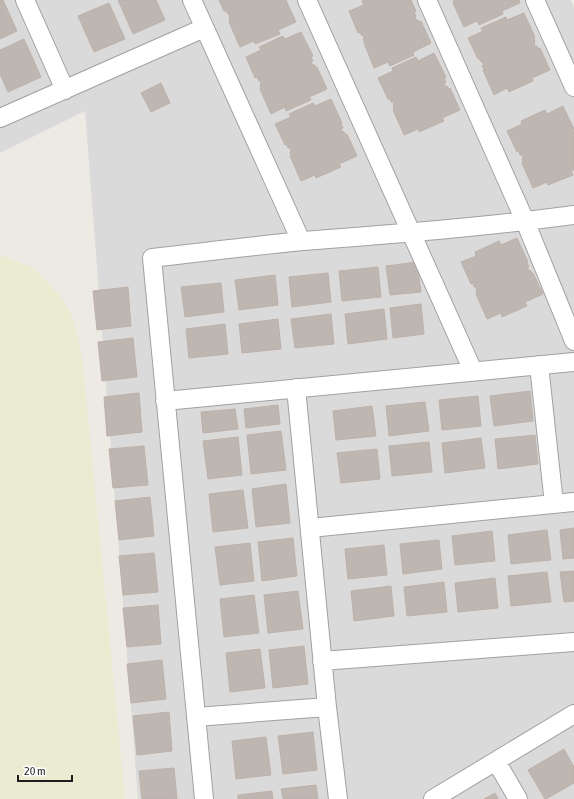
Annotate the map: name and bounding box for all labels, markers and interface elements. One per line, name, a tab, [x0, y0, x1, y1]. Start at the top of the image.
scale bar	[18, 757, 72, 783]
text: 20 m	[24, 764, 46, 778]

